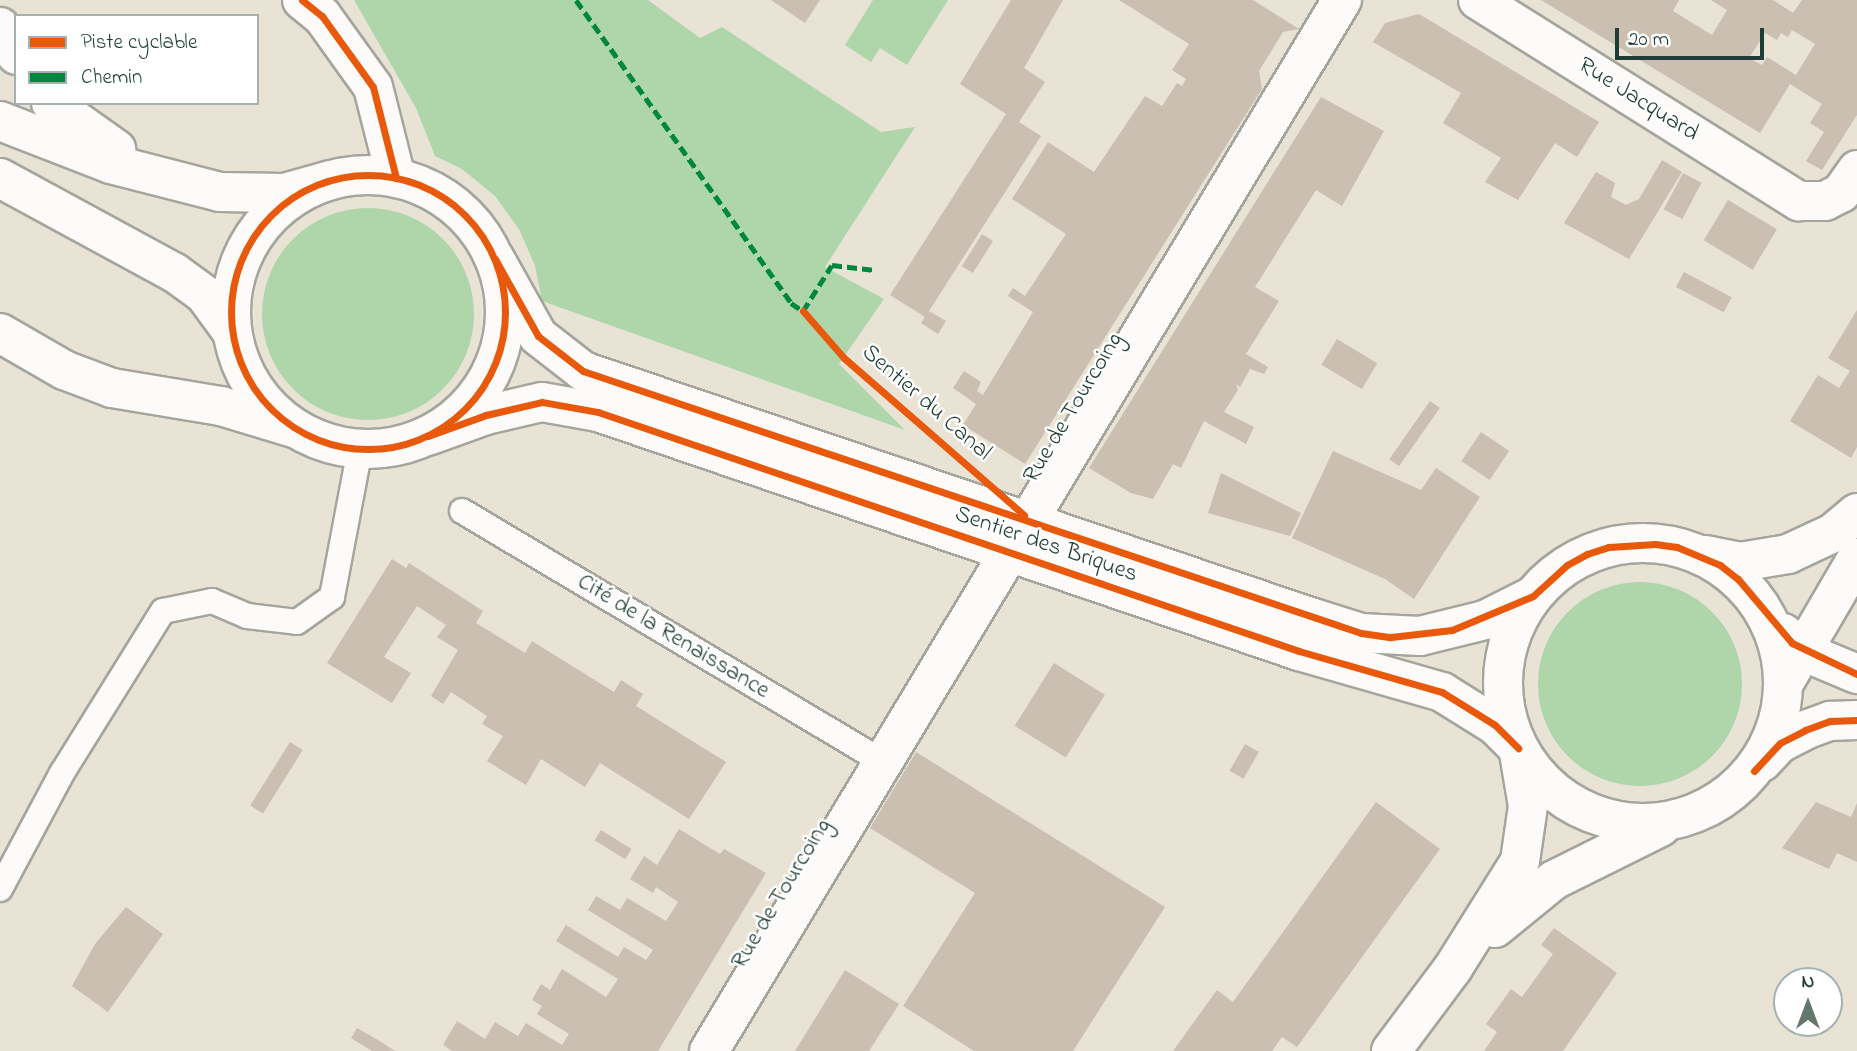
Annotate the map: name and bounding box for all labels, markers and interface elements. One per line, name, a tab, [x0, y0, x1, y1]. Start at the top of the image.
legend	[14, 14, 259, 105]
scale bar	[1619, 14, 1768, 58]
text: 20 m	[1628, 25, 1669, 55]
text: Piste cyclable	[81, 28, 197, 58]
street label: Rue Jacquard	[1572, 52, 1704, 148]
text: Chemin	[81, 63, 142, 93]
street label: Rue de Tourcoing	[1018, 328, 1130, 488]
street label: Sentier du Canal	[855, 339, 997, 467]
street label: Sentier des Briques	[951, 500, 1141, 590]
street label: Cité de la Renaissance	[572, 568, 774, 706]
street label: Rue de Tourcoing	[726, 814, 838, 974]
north arrow	[1773, 967, 1843, 1037]
text: N	[1802, 969, 1814, 996]

